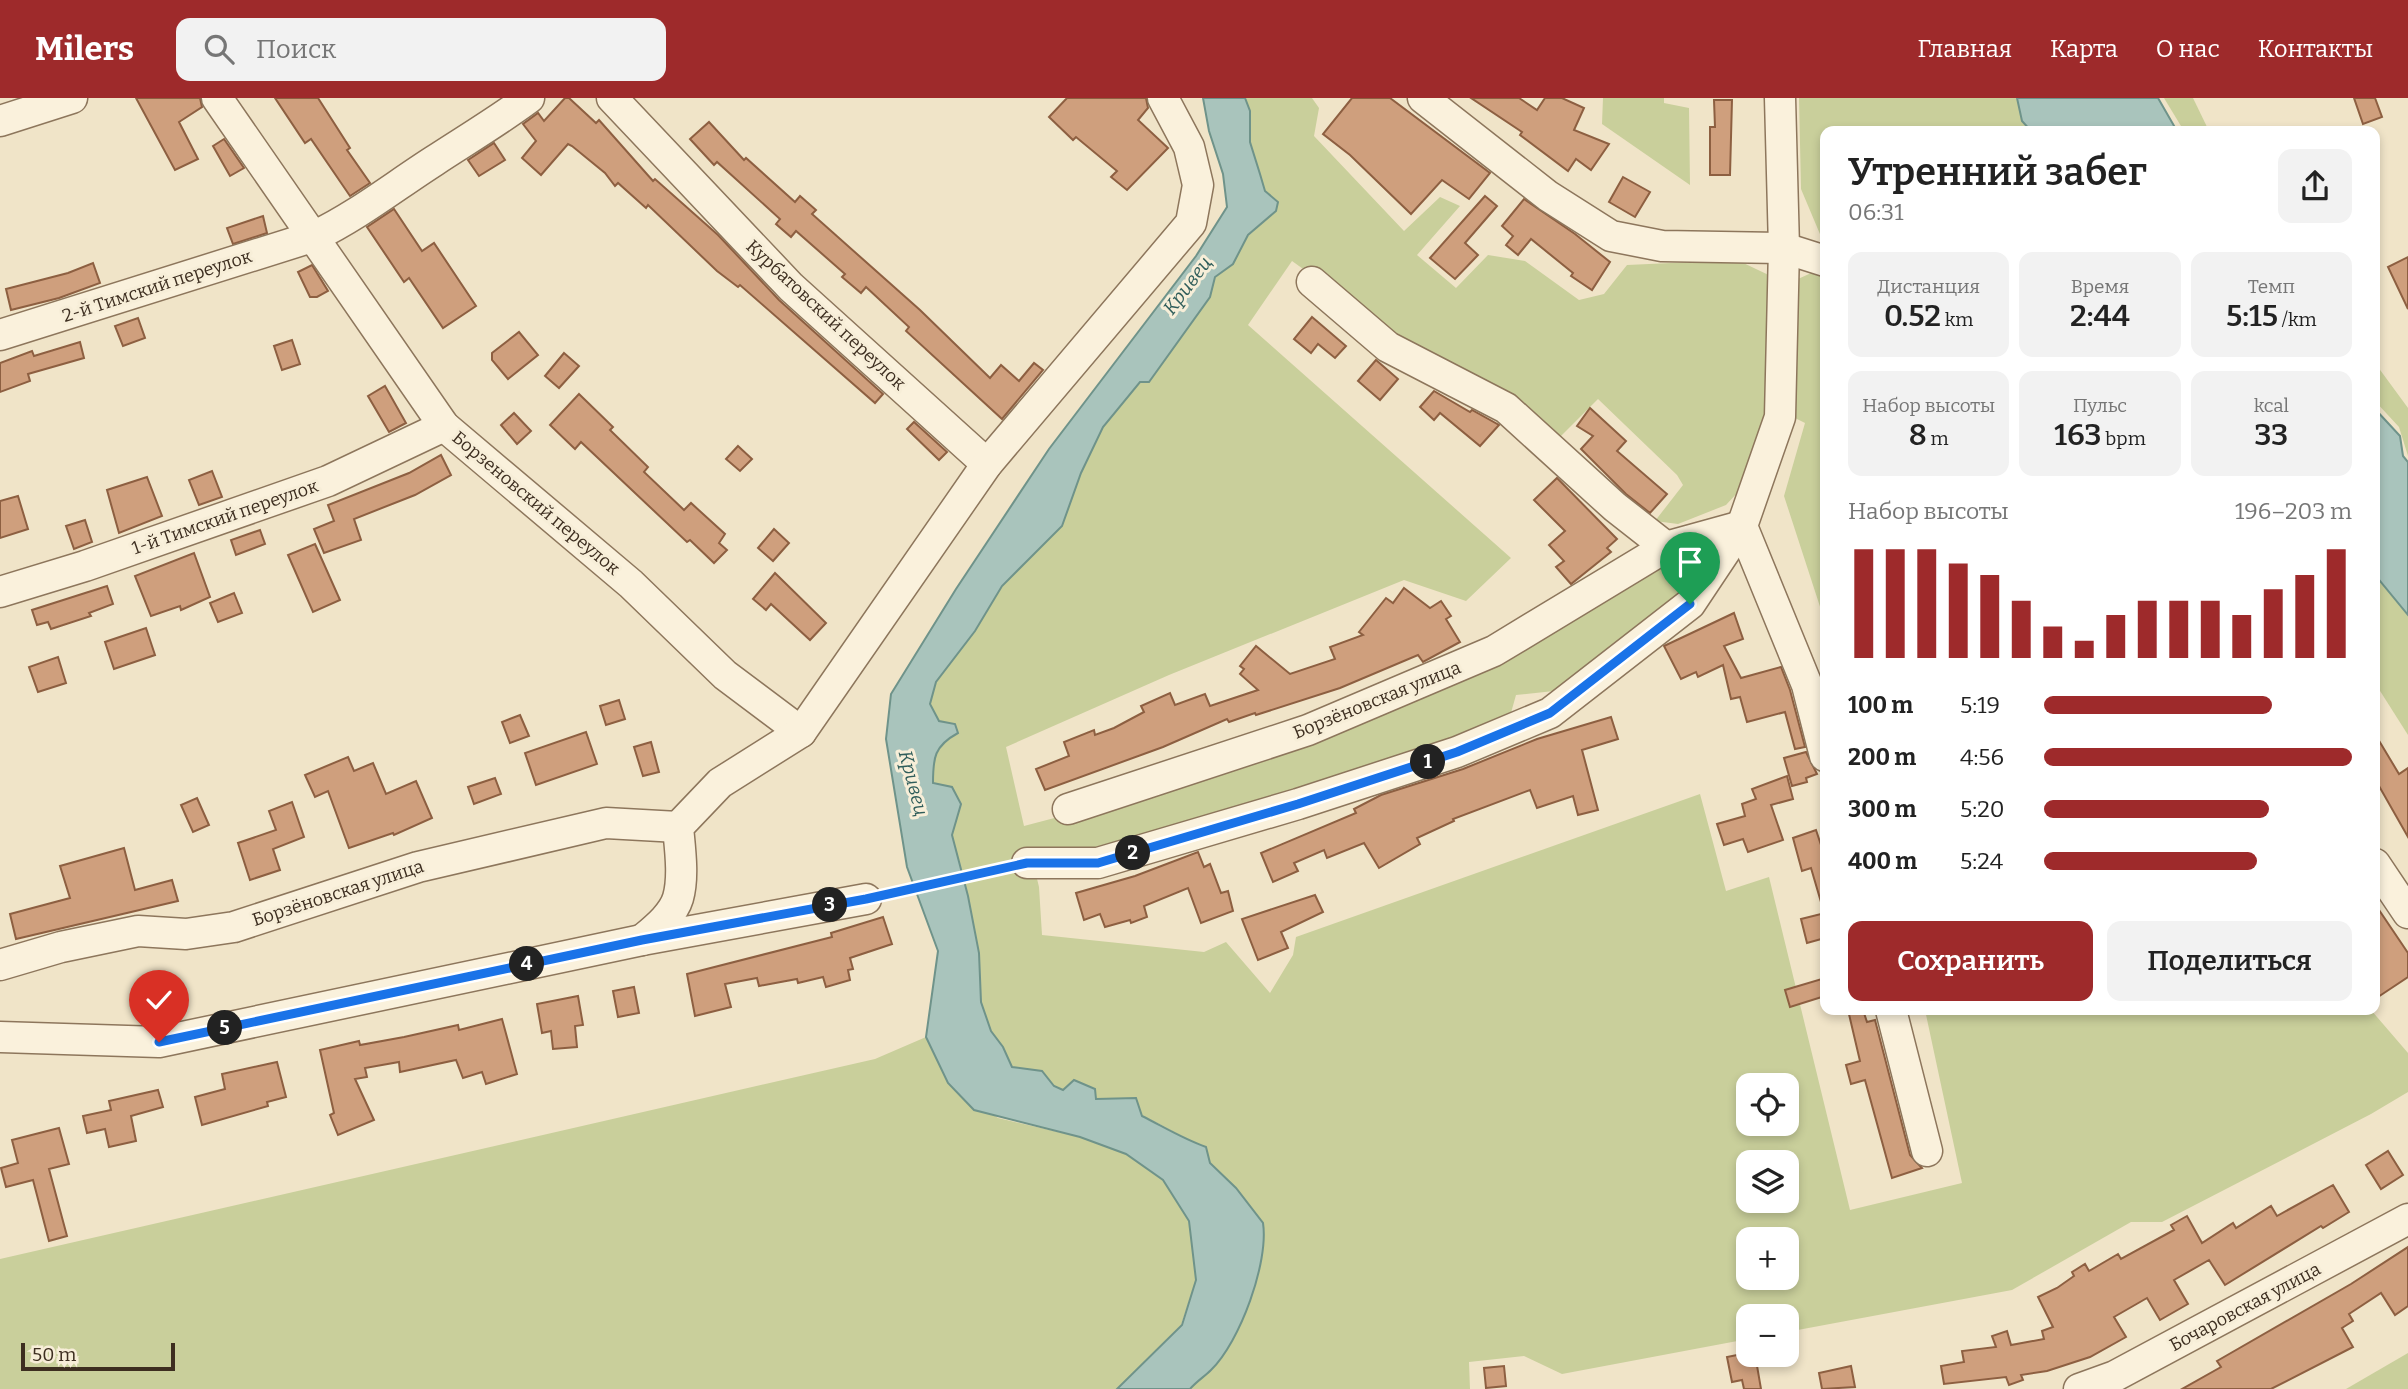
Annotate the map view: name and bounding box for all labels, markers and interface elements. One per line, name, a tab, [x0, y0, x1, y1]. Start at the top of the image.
search box	[176, 18, 666, 81]
text: Milers	[35, 29, 134, 69]
icon: search	[200, 30, 238, 68]
text: Поиск	[256, 34, 336, 65]
text: Главная	[1917, 35, 2012, 63]
text: Карта	[2050, 35, 2118, 63]
text: О нас	[2156, 35, 2220, 63]
text: Контакты	[2258, 35, 2373, 63]
text: Утренний забег	[1848, 149, 2147, 195]
button: share	[2278, 149, 2352, 223]
text: 06:31	[1848, 198, 1904, 226]
street label: Курбатовский переулок	[742, 235, 911, 395]
street label: 2-й Тимский переулок	[59, 245, 255, 327]
water label: Кривец	[1158, 252, 1217, 319]
text: Дистанция	[1877, 275, 1980, 298]
text: Время	[2071, 275, 2129, 298]
text: Темп	[2248, 275, 2295, 298]
text: 0.52	[1884, 298, 1941, 334]
text: 2:44	[2070, 298, 2130, 334]
text: 5:15	[2226, 298, 2278, 334]
text: km	[1941, 308, 1973, 331]
text: /km	[2278, 308, 2317, 331]
text: Набор высоты	[1862, 394, 1995, 417]
text: Пульс	[2073, 394, 2127, 417]
text: kcal	[2254, 394, 2289, 417]
text: 8	[1909, 417, 1927, 453]
text: 163	[2054, 417, 2102, 453]
text: 33	[2254, 417, 2288, 453]
street label: Борзеновский переулок	[448, 426, 625, 580]
text: m	[1927, 427, 1949, 450]
text: bpm	[2102, 427, 2146, 450]
street label: 1-й Тимский переулок	[129, 475, 321, 559]
text: Набор высоты	[1848, 497, 2009, 525]
text: 196–203 m	[2235, 497, 2352, 525]
pin	[1660, 532, 1720, 604]
icon: arrive	[1671, 543, 1709, 581]
street label: Борзёновская улица	[1290, 656, 1464, 744]
text: 100 m	[1848, 691, 1913, 719]
text: 5:19	[1960, 691, 2000, 719]
text: 200 m	[1848, 743, 1916, 771]
text: 4:56	[1960, 743, 2004, 771]
pin: 1	[1410, 744, 1446, 780]
water label: Кривец	[894, 748, 933, 818]
text: 1	[1423, 750, 1432, 773]
text: 300 m	[1848, 795, 1917, 823]
text: 5:20	[1960, 795, 2004, 823]
pin: 2	[1116, 836, 1150, 870]
text: 2	[1127, 841, 1138, 864]
text: 400 m	[1848, 847, 1917, 875]
text: 5:24	[1960, 847, 2003, 875]
street label: Борзёновская улица	[250, 855, 427, 931]
pin: 3	[812, 888, 848, 922]
text: 3	[824, 893, 835, 916]
button: Сохранить	[1848, 921, 2093, 1001]
button: Поделиться	[2107, 921, 2352, 1001]
pin: 4	[510, 946, 544, 982]
text: 4	[521, 952, 532, 975]
pin	[129, 970, 189, 1042]
icon: check	[140, 981, 178, 1019]
pin: 5	[208, 1010, 243, 1046]
text: 5	[219, 1016, 230, 1039]
map controls	[1736, 1073, 1799, 1367]
button: locate	[1736, 1073, 1799, 1136]
button: layers	[1736, 1150, 1799, 1213]
button: +	[1736, 1227, 1799, 1290]
street label: Бочаровская улица	[2166, 1258, 2324, 1356]
button: −	[1736, 1304, 1799, 1367]
scale bar	[21, 1340, 175, 1372]
text: 50 m	[32, 1343, 76, 1366]

